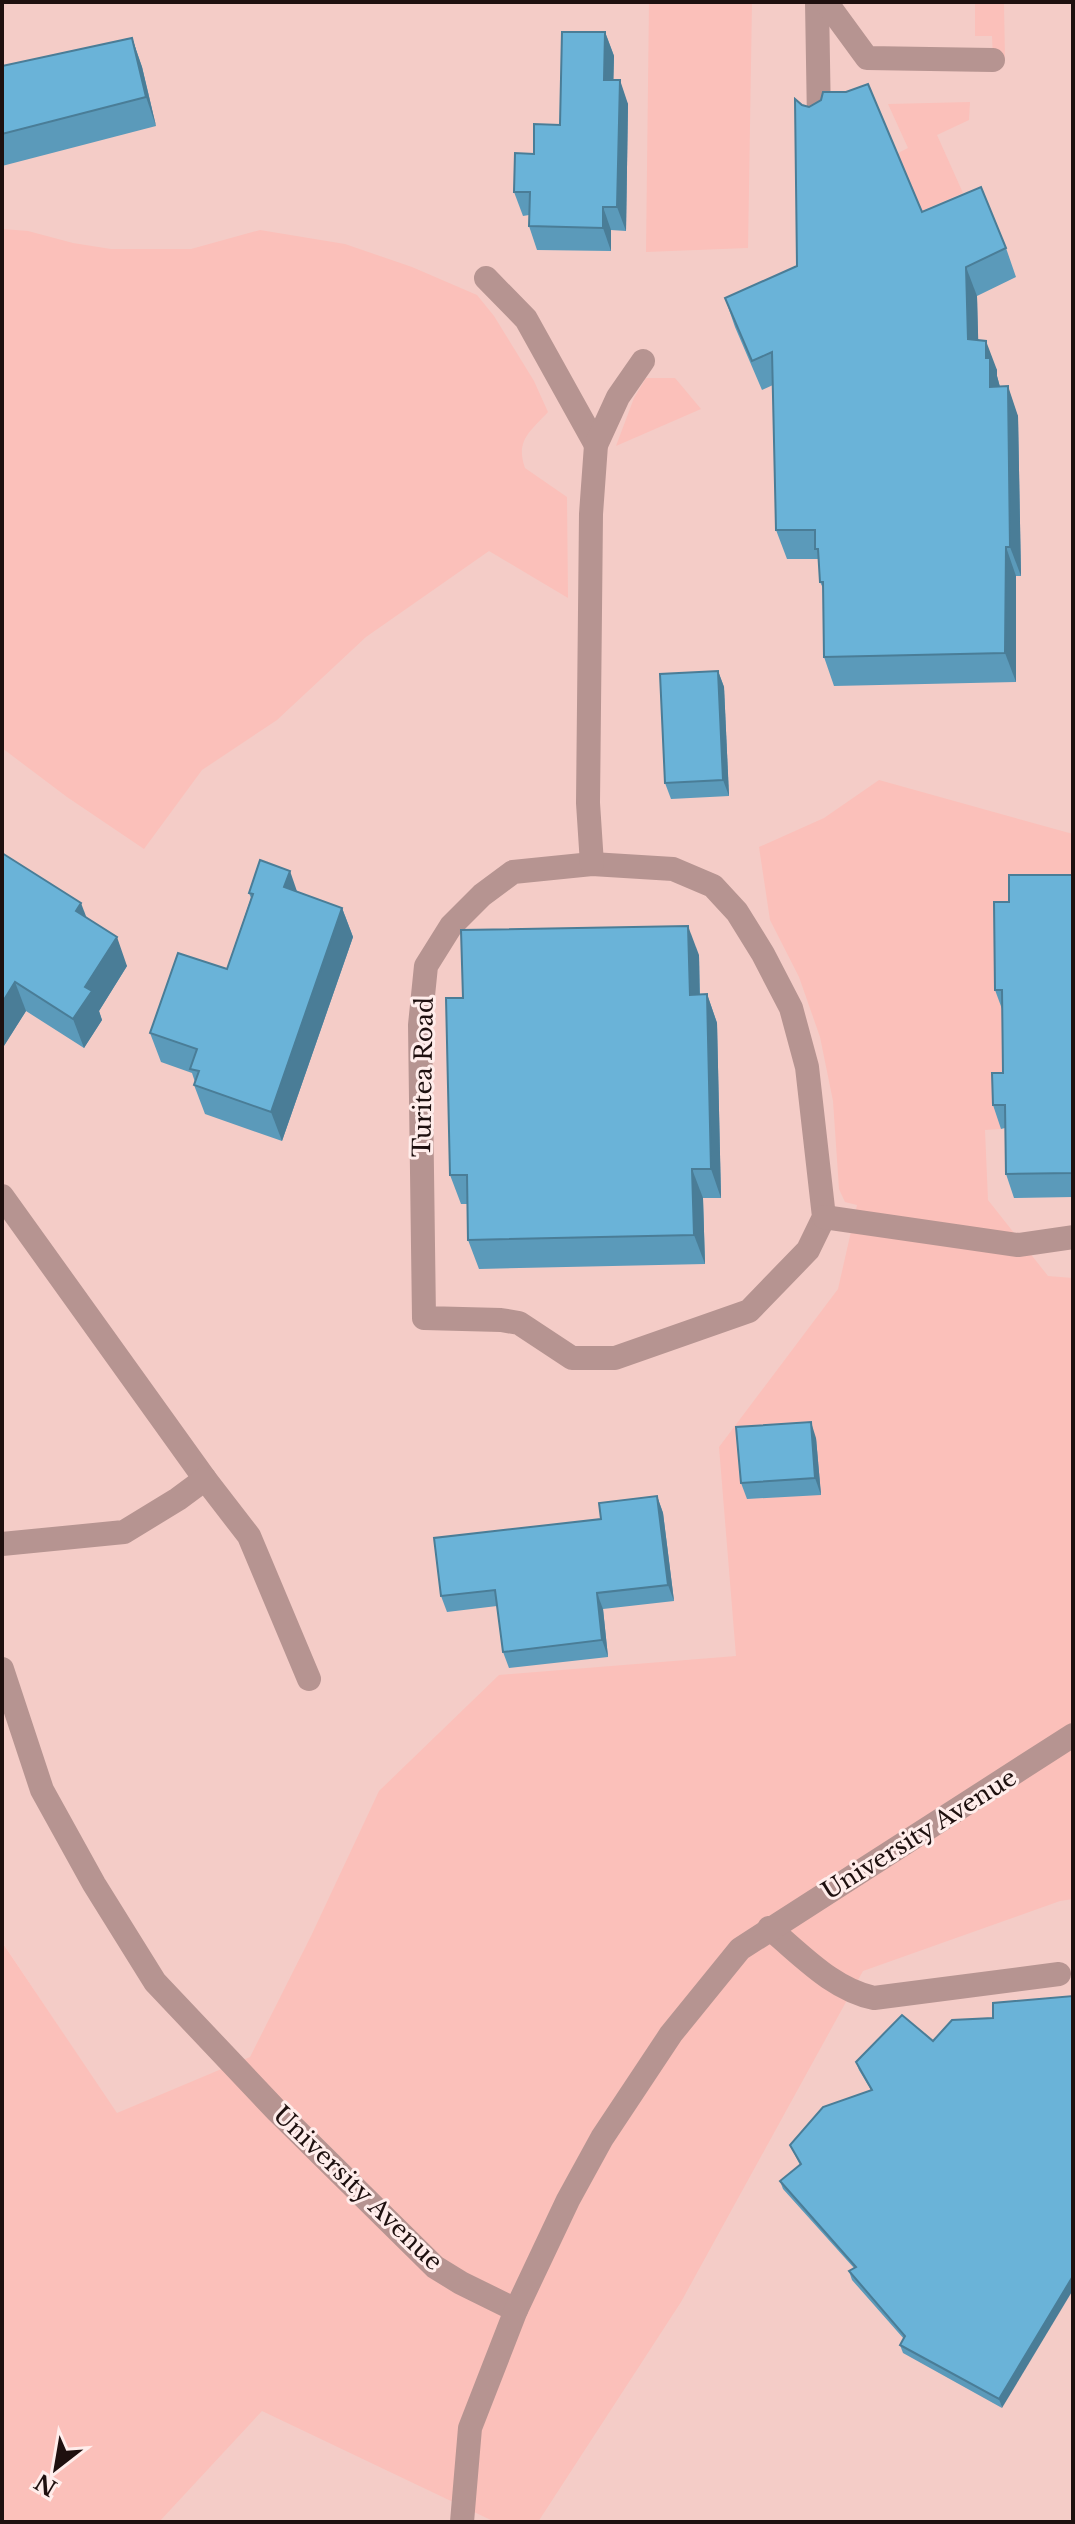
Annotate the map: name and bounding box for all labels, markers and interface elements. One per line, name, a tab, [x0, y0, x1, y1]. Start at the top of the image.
street label: Turitea Road	[407, 997, 439, 1157]
street label: University Avenue	[816, 1762, 1022, 1906]
street label: University Avenue	[267, 2100, 449, 2276]
north arrow	[16, 2428, 96, 2508]
text: N	[30, 2468, 62, 2502]

